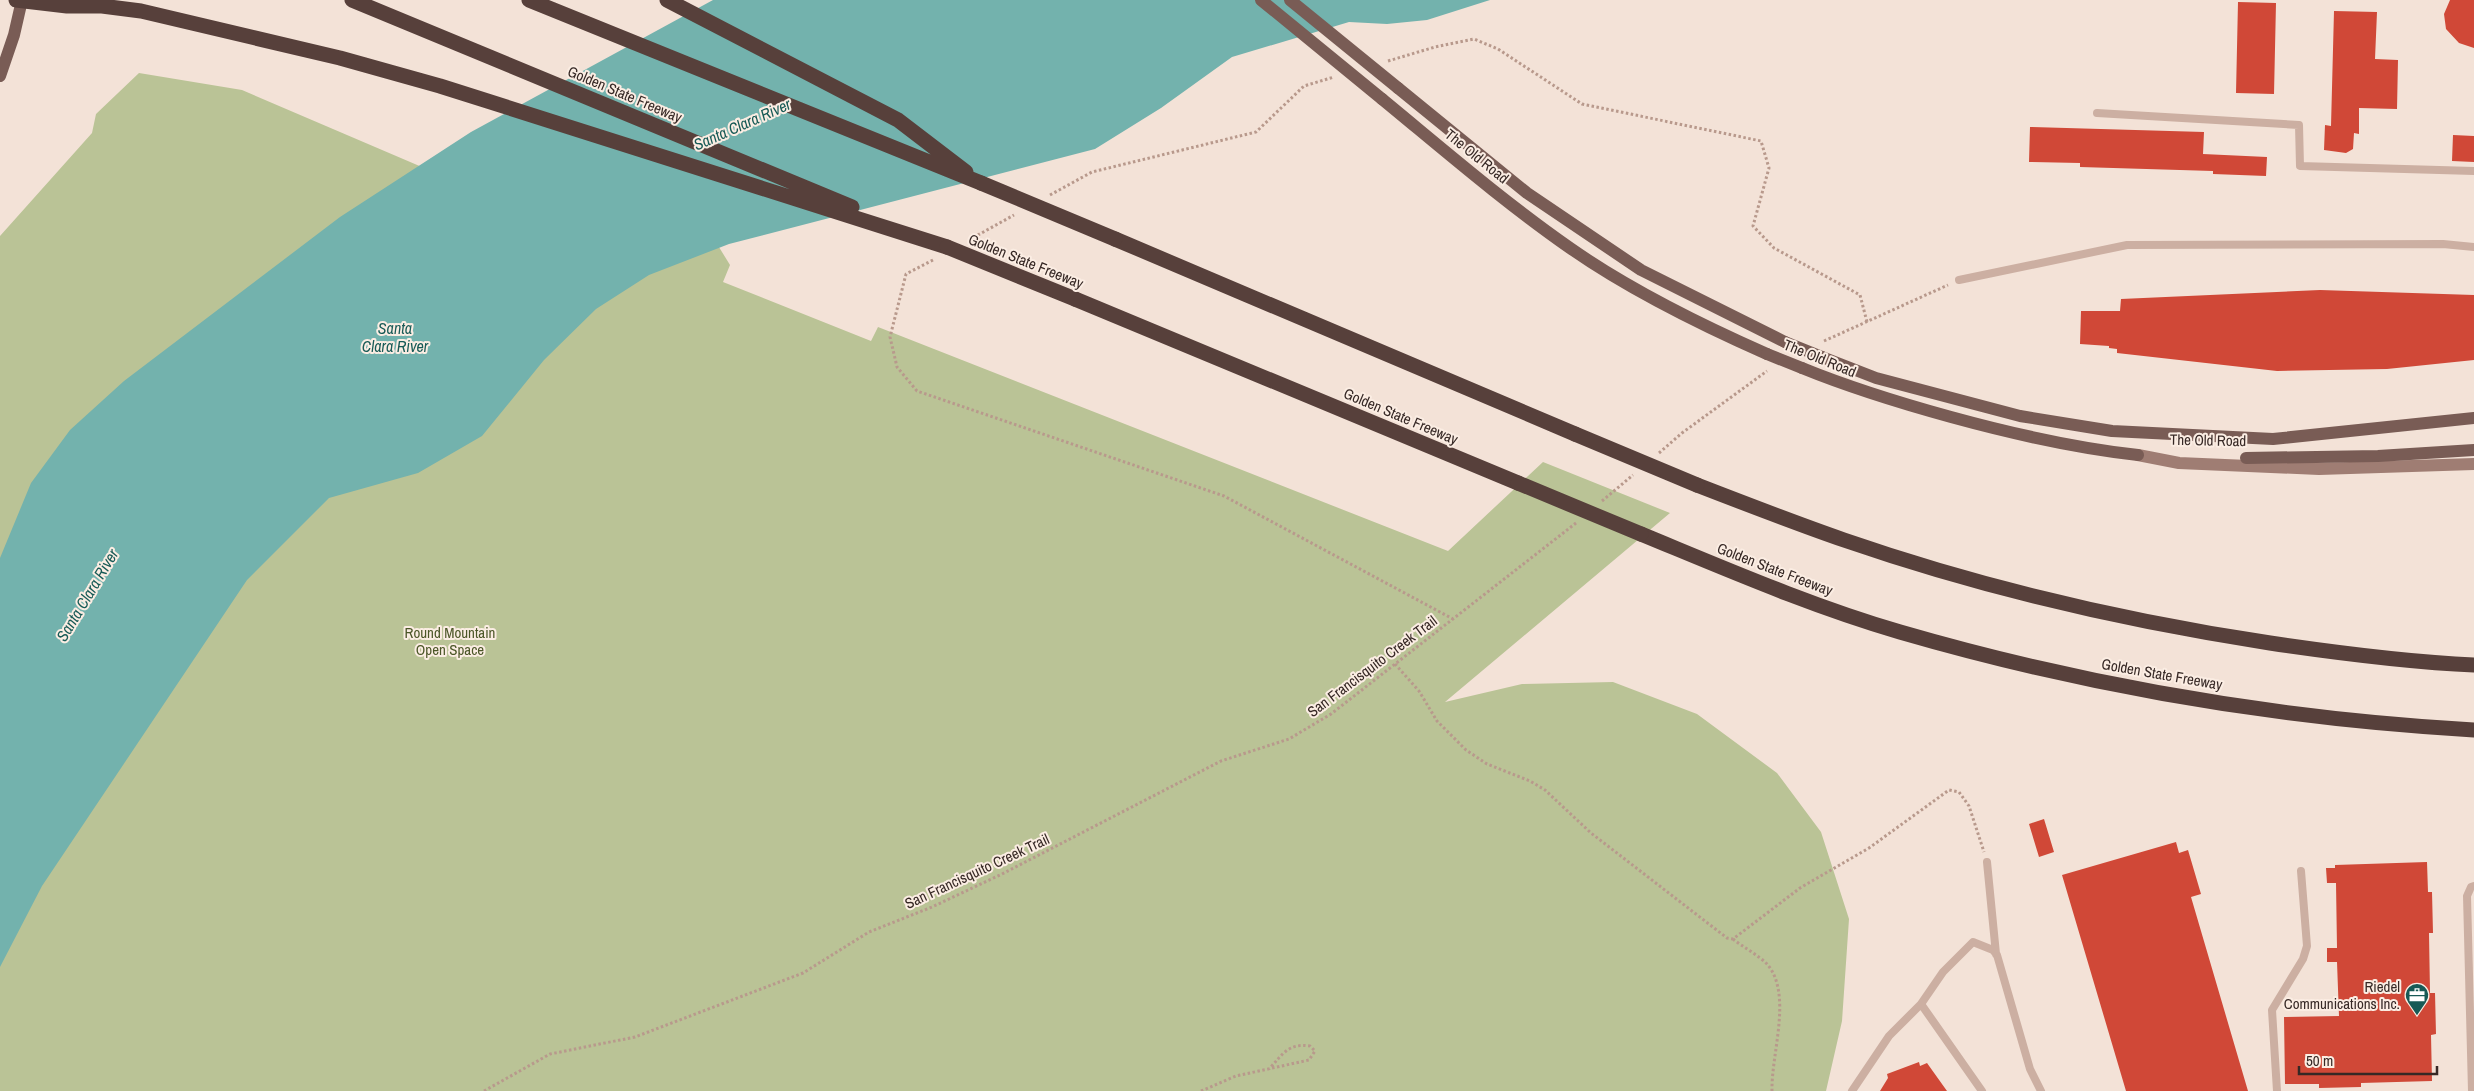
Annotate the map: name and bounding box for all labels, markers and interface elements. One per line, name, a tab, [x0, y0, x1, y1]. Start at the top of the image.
street label: Golden State Freeway	[565, 60, 686, 128]
water label: Santa Clara River	[690, 92, 795, 155]
street label: The Old Road	[1441, 124, 1513, 188]
street label: Golden State Freeway	[965, 228, 1087, 294]
water label: Santa Clara River	[362, 317, 429, 357]
street label: The Old Road	[1781, 334, 1859, 382]
street label: Golden State Freeway	[1341, 382, 1462, 450]
street label: The Old Road	[2170, 429, 2246, 451]
street label: Golden State Freeway	[1714, 537, 1837, 601]
water label: Santa Clara River	[51, 544, 124, 645]
street label: San Francisquito Creek Trail	[1303, 610, 1441, 722]
park label: Round Mountain Open Space	[405, 622, 495, 660]
street label: Golden State Freeway	[2100, 653, 2225, 695]
street label: San Francisquito Creek Trail	[901, 828, 1053, 914]
place label: Riedel Communications Inc.	[2284, 976, 2400, 1014]
office icon: Riedel Communications Inc.	[2404, 982, 2430, 1016]
scale bar	[2299, 1044, 2436, 1076]
text: 50 m	[2306, 1050, 2333, 1071]

